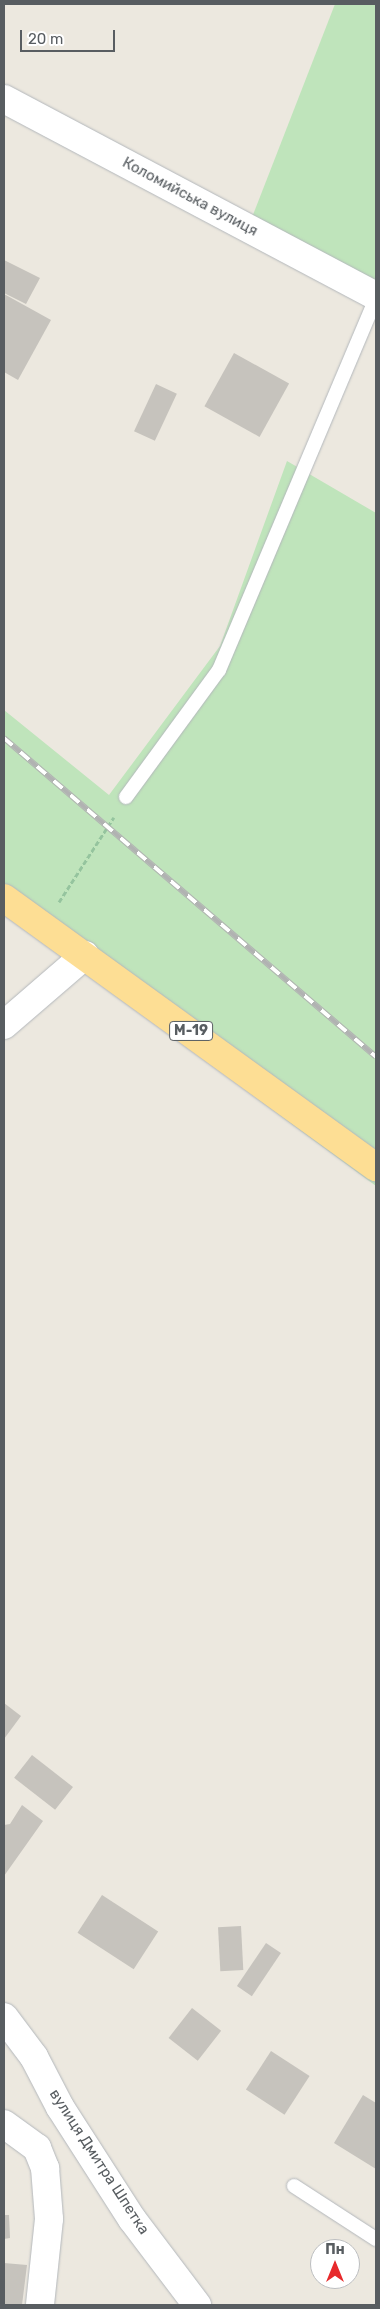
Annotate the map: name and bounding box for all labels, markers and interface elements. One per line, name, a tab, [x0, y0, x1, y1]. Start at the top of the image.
scale bar	[22, 20, 118, 52]
text: 20 m	[28, 30, 63, 48]
street label: Коломийська вулиця	[119, 154, 261, 240]
road number: М-19	[168, 1019, 214, 1042]
street label: вулиця Дмитра Шпетка	[45, 2086, 153, 2238]
north arrow	[310, 2239, 360, 2289]
text: Пн	[325, 2241, 345, 2258]

